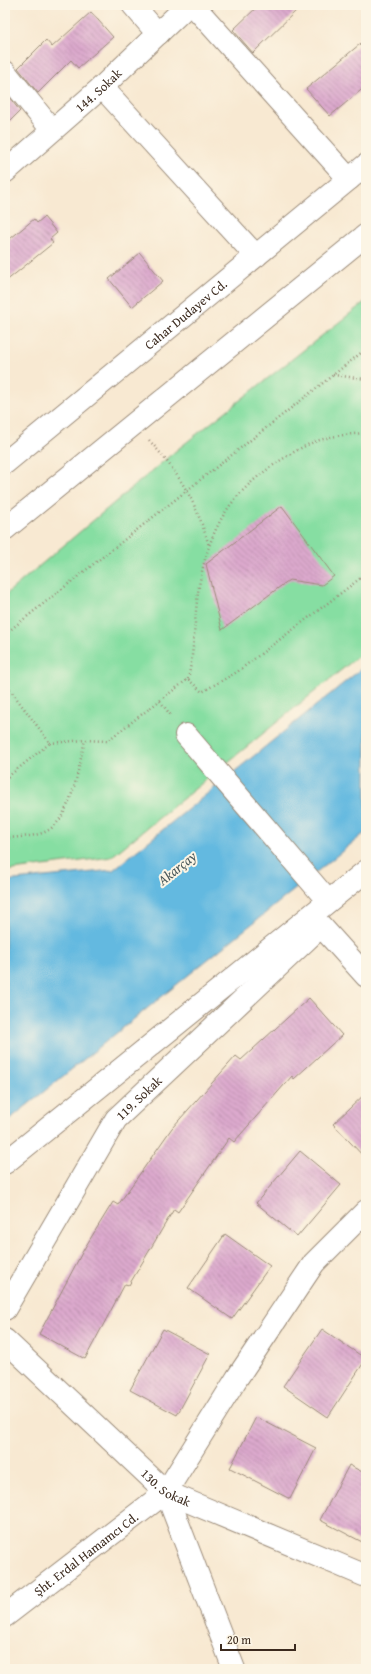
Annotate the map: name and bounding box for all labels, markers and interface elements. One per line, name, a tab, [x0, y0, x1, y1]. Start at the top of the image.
street label: 144. Sokak	[70, 64, 126, 116]
street label: Cahar Dudayev Cd.	[140, 274, 231, 354]
water label: Akarçay	[153, 846, 201, 890]
street label: 119. Sokak	[111, 1071, 166, 1124]
street label: 130. Sokak	[137, 1464, 194, 1511]
street label: Şht. Erdal Hamamcı Cd.	[30, 1507, 142, 1600]
scale bar	[221, 1626, 295, 1652]
text: 20 m	[227, 1631, 251, 1648]

